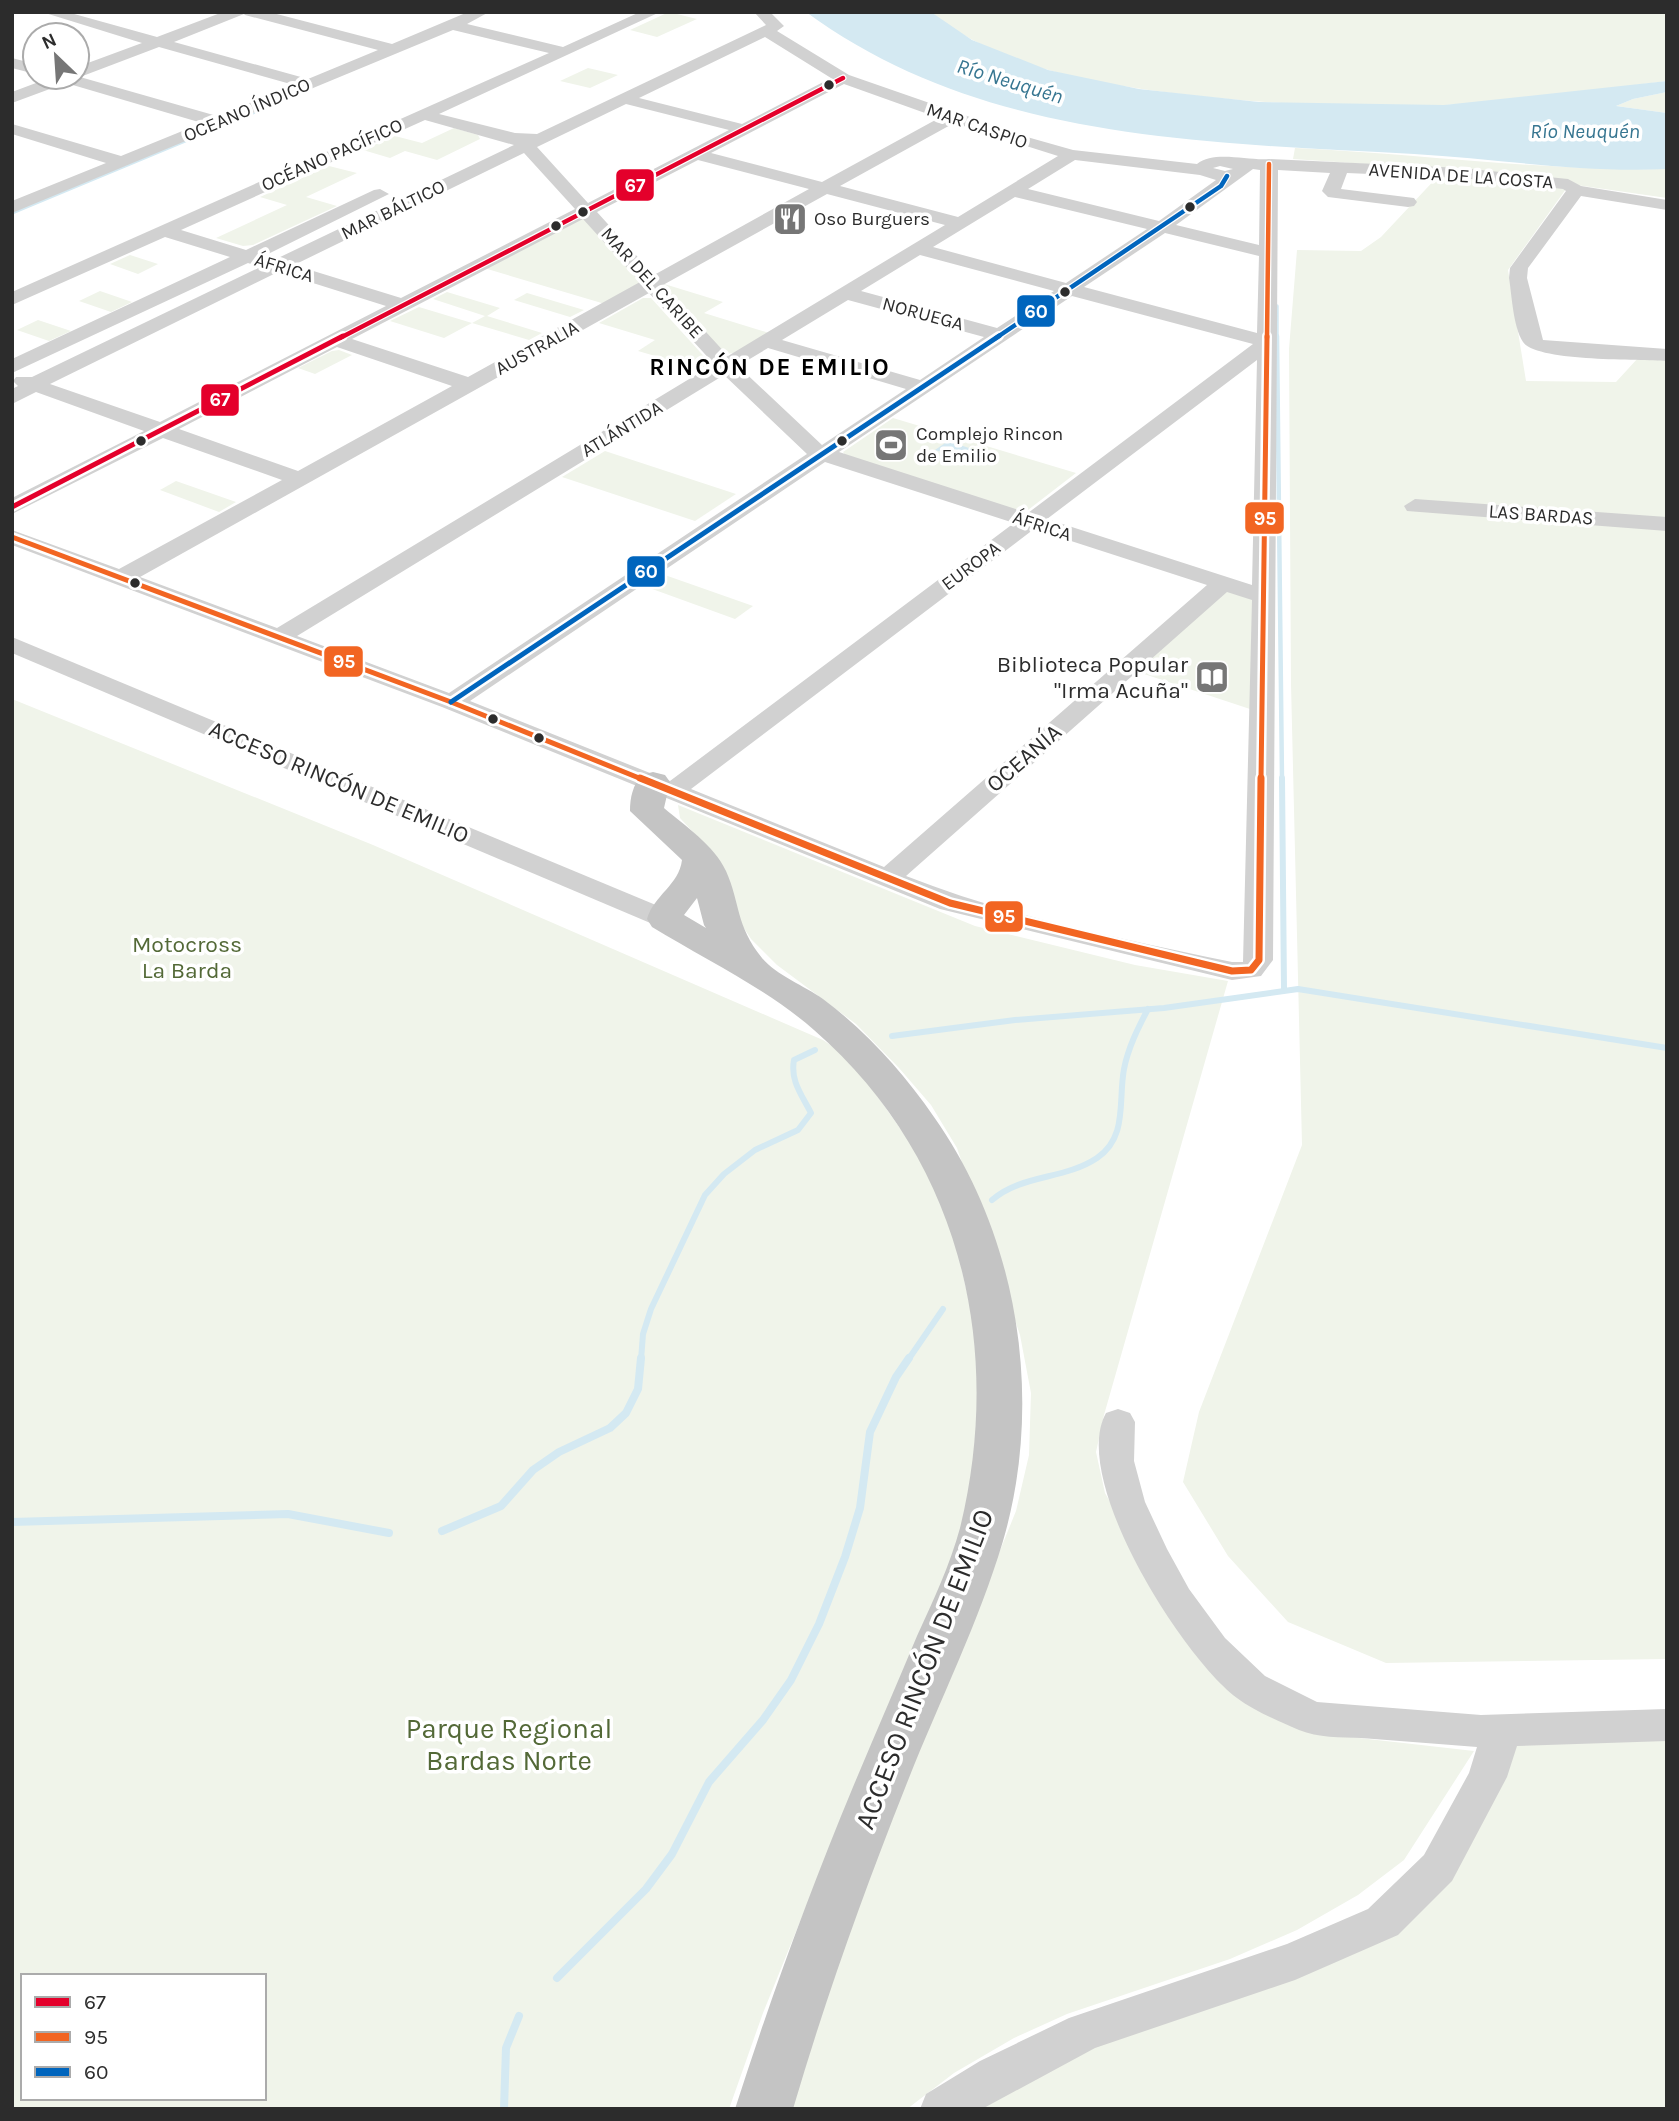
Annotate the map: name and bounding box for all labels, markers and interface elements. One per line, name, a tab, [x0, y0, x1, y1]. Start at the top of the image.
north arrow	[21, 21, 91, 91]
text: N	[38, 29, 60, 54]
water label: Río Neuquén	[954, 53, 1066, 109]
street label: OCEANO ÍNDICO	[180, 73, 314, 147]
unlabelled marker	[822, 78, 836, 92]
street label: MAR CASPIO	[924, 98, 1030, 154]
street label: OCÉANO PACÍFICO	[258, 113, 406, 196]
water label: Río Neuquén	[1530, 119, 1640, 143]
street label: AVENIDA DE LA COSTA	[1368, 159, 1554, 193]
line badge: 67	[615, 168, 655, 202]
street label: MAR BÁLTICO	[337, 175, 448, 245]
text: 67	[625, 175, 646, 197]
restaurant icon: Oso Burguers	[771, 200, 809, 238]
unlabelled marker	[1183, 200, 1197, 214]
unlabelled marker	[576, 205, 590, 219]
place label: Oso Burguers	[814, 208, 930, 230]
unlabelled marker	[549, 219, 563, 233]
street label: MAR DEL CARIBE	[596, 223, 708, 343]
street label: ÁFRICA	[252, 248, 316, 287]
unlabelled marker	[1058, 285, 1072, 299]
street label: NORUEGA	[880, 293, 966, 335]
line badge: 60	[1016, 294, 1056, 328]
text: 60	[1024, 301, 1048, 323]
street label: AUSTRALIA	[491, 316, 583, 380]
district label: RINCÓN DE EMILIO	[649, 352, 891, 381]
line badge: 67	[200, 383, 240, 417]
text: 67	[210, 389, 231, 411]
street label: ATLÁNTIDA	[577, 395, 667, 462]
place label: Complejo Rincon de Emilio	[916, 423, 1063, 467]
sports icon: Complejo Rincon de Emilio	[872, 426, 910, 464]
unlabelled marker	[134, 434, 148, 448]
unlabelled marker	[835, 434, 849, 448]
street label: LAS BARDAS	[1488, 500, 1594, 530]
line badge: 95	[1244, 501, 1285, 535]
street label: ÁFRICA	[1010, 505, 1074, 546]
text: 95	[1254, 508, 1276, 530]
street label: EUROPA	[937, 537, 1005, 595]
line badge: 60	[626, 555, 666, 588]
text: 60	[634, 561, 658, 583]
unlabelled marker	[128, 576, 142, 590]
line badge: 95	[323, 645, 364, 678]
text: 95	[333, 651, 355, 673]
place label: Biblioteca Popular "Irma Acuña"	[997, 651, 1189, 704]
library icon: Biblioteca Popular "Irma Acuña"	[1193, 658, 1231, 696]
unlabelled marker	[486, 712, 500, 726]
street label: ACCESO RINCÓN DE EMILIO	[205, 715, 473, 849]
street label: OCEANÍA	[981, 718, 1067, 798]
unlabelled marker	[532, 731, 546, 745]
line badge: 95	[984, 900, 1024, 933]
text: 95	[993, 906, 1015, 928]
park label: Motocross La Barda	[132, 931, 242, 984]
street label: ACCESO RINCÓN DE EMILIO	[848, 1504, 1000, 1834]
park label: Parque Regional Bardas Norte	[406, 1712, 612, 1777]
legend	[21, 1974, 266, 2100]
text: 67	[84, 1990, 106, 2014]
text: 95	[84, 2025, 108, 2049]
text: 60	[84, 2060, 109, 2084]

